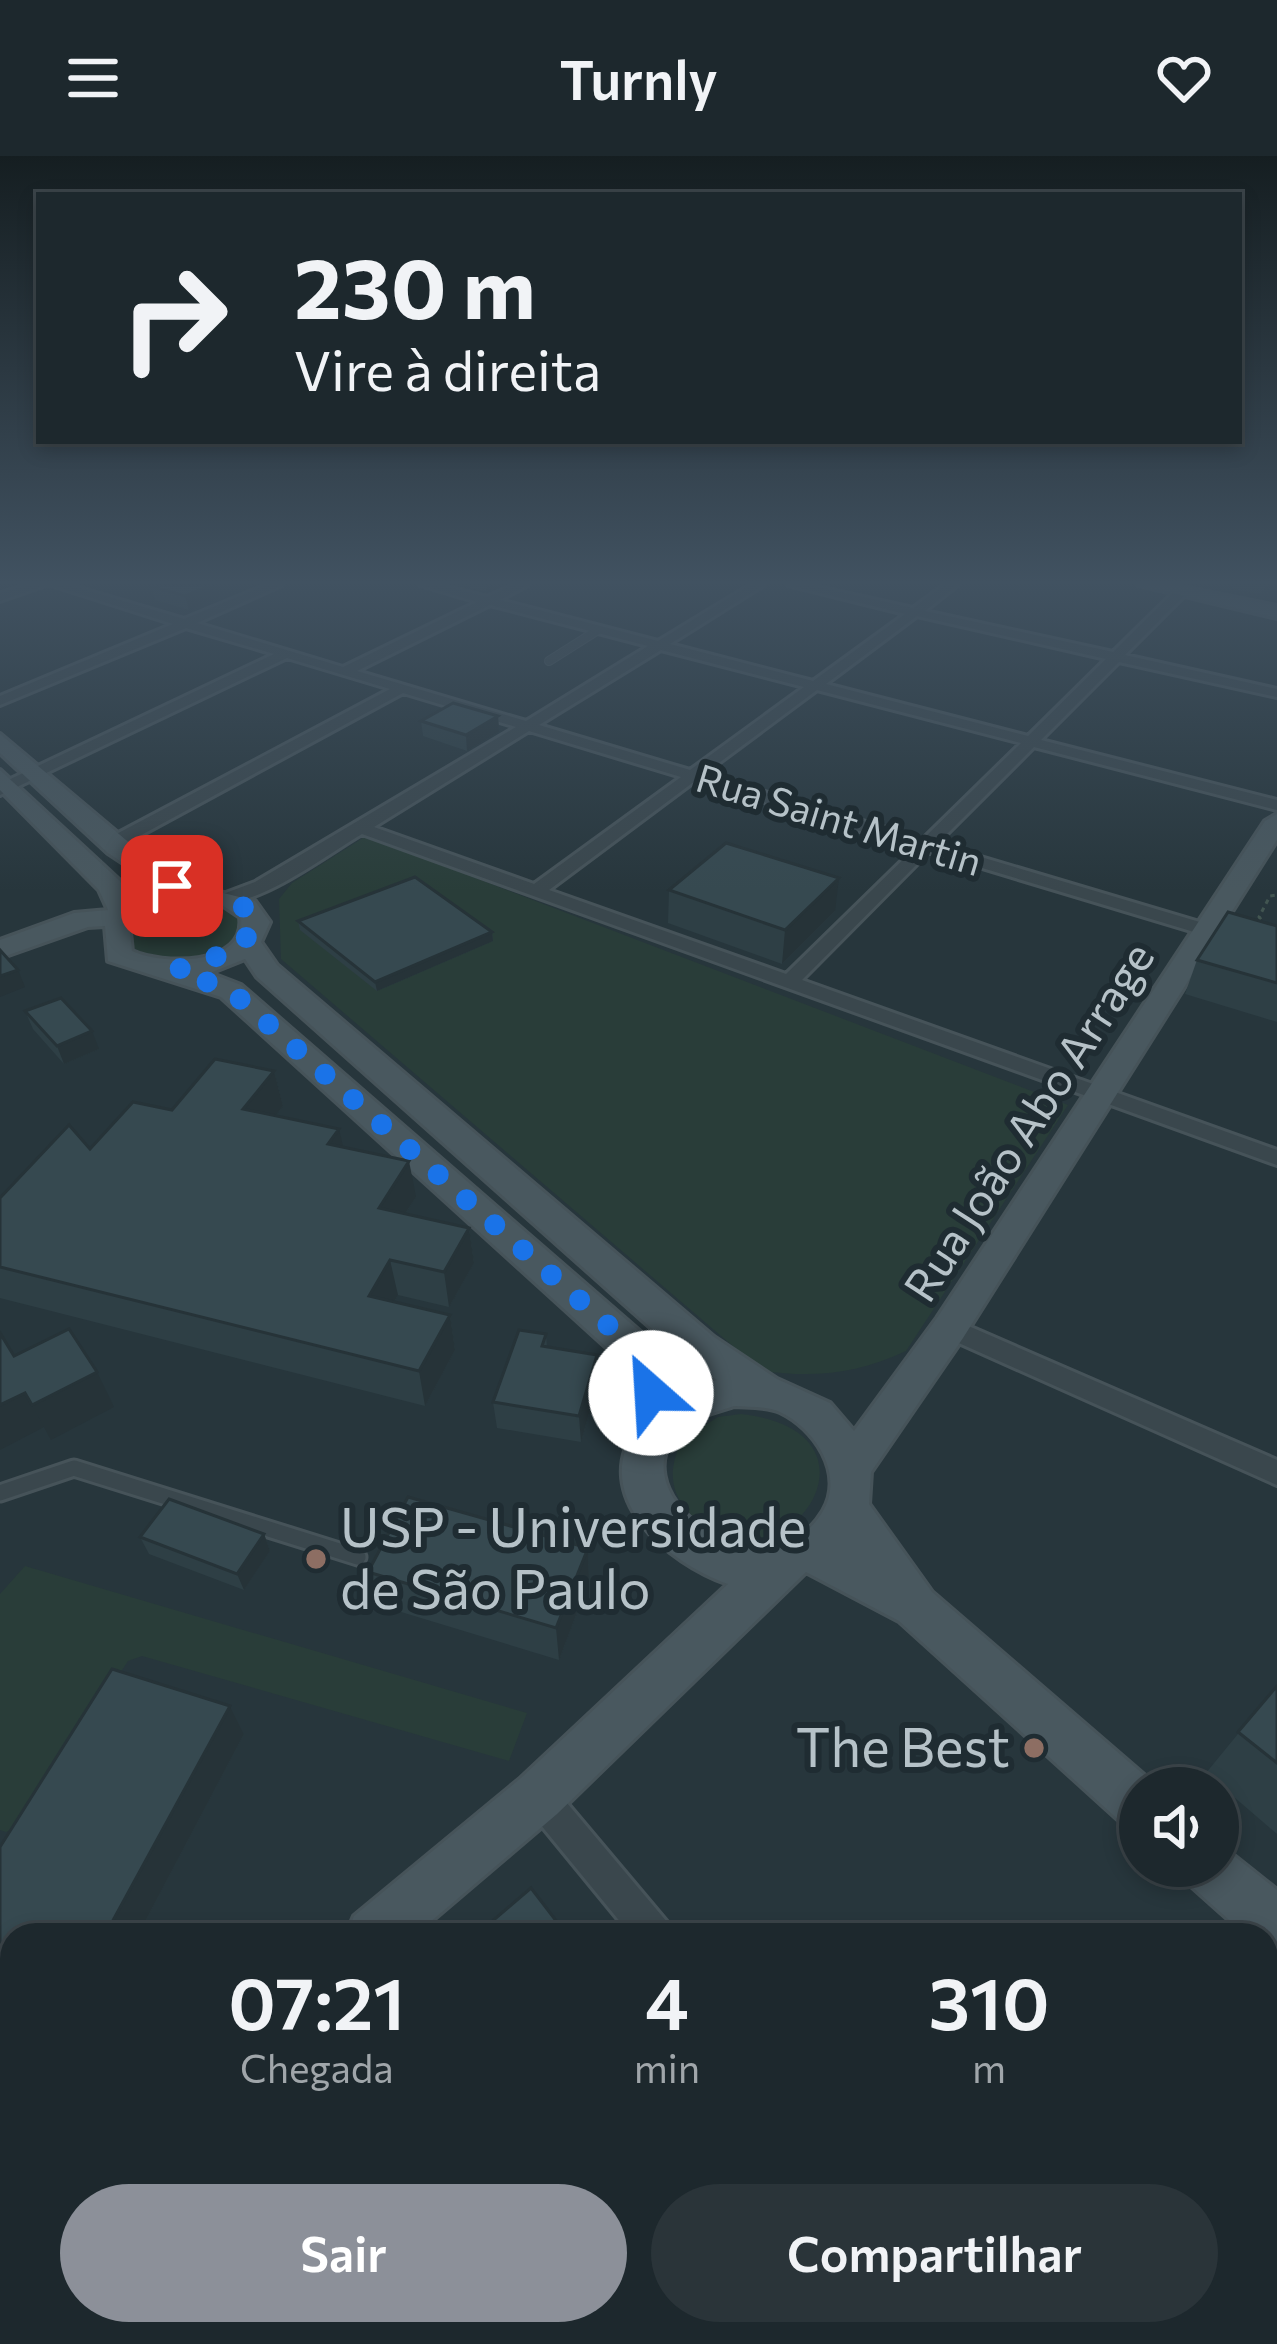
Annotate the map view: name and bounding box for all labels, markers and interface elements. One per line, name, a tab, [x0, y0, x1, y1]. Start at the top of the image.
icon: menu	[60, 45, 126, 111]
text: Turnly	[559, 45, 718, 111]
icon: heart	[1151, 45, 1217, 111]
text: 230 m	[294, 234, 536, 336]
icon: right	[96, 240, 252, 396]
text: Vire à direita	[294, 336, 601, 402]
street label: Rua Saint Martin	[691, 752, 988, 884]
pin	[121, 835, 223, 937]
icon: arrive	[139, 853, 205, 919]
street label: Rua João Abo Arrage	[890, 931, 1164, 1310]
position arrow	[588, 1330, 714, 1456]
place label: USP - Universidade de São Paulo	[340, 1492, 806, 1620]
marker: USP - Universidade de São Paulo	[303, 1546, 329, 1572]
place label: The Best	[796, 1712, 1010, 1778]
marker: The Best	[1021, 1735, 1047, 1761]
map controls	[1119, 1767, 1239, 1887]
button: sound	[1119, 1767, 1239, 1887]
text: 07:21	[228, 1957, 405, 2045]
text: 4	[645, 1957, 689, 2045]
text: 310	[928, 1957, 1050, 2045]
text: Chegada	[240, 2043, 394, 2091]
text: min	[634, 2043, 700, 2091]
text: m	[972, 2043, 1006, 2091]
button: Sair	[60, 2184, 627, 2322]
button: Compartilhar	[651, 2184, 1218, 2322]

